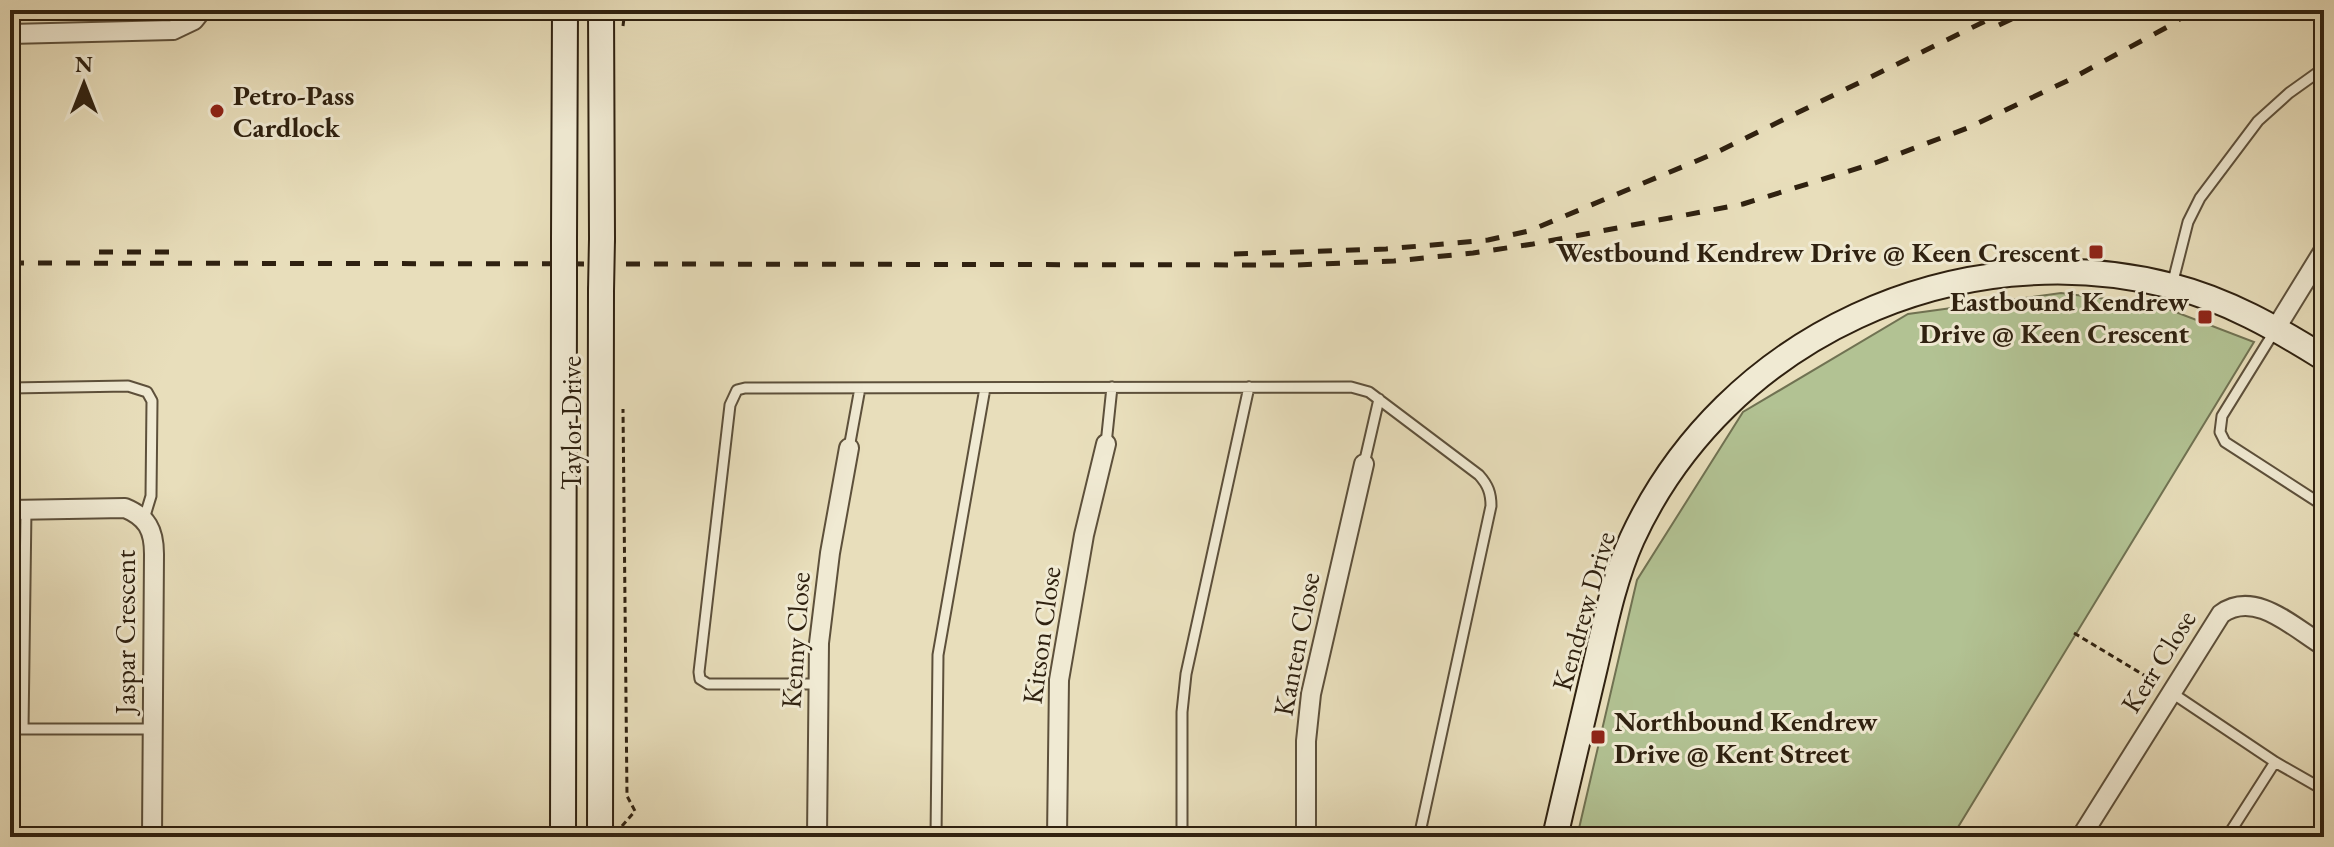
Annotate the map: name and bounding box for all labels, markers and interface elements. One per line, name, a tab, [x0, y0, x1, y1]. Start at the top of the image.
north arrow	[44, 44, 124, 124]
text: N	[75, 50, 93, 79]
place label: Petro-Pass Cardlock	[233, 77, 354, 145]
marker: Petro-Pass Cardlock	[208, 102, 226, 120]
place label: Westbound Kendrew Drive @ Keen Crescent	[1556, 234, 2080, 270]
marker: Westbound Kendrew Drive @ Keen Crescent	[2087, 243, 2105, 261]
place label: Eastbound Kendrew Drive @ Keen Crescent	[1919, 283, 2189, 351]
marker: Eastbound Kendrew Drive @ Keen Crescent	[2196, 308, 2214, 326]
street label: Taylor Drive	[553, 356, 589, 490]
street label: Kendrew Drive	[1543, 527, 1623, 695]
street label: Jaspar Crescent	[107, 550, 143, 716]
street label: Kitson Close	[1014, 564, 1068, 706]
street label: Kanten Close	[1264, 569, 1328, 719]
street label: Kenny Close	[772, 570, 818, 709]
street label: Kerr Close	[2112, 603, 2204, 719]
place label: Northbound Kendrew Drive @ Kent Street	[1614, 703, 1878, 771]
marker: Northbound Kendrew Drive @ Kent Street	[1589, 728, 1607, 746]

